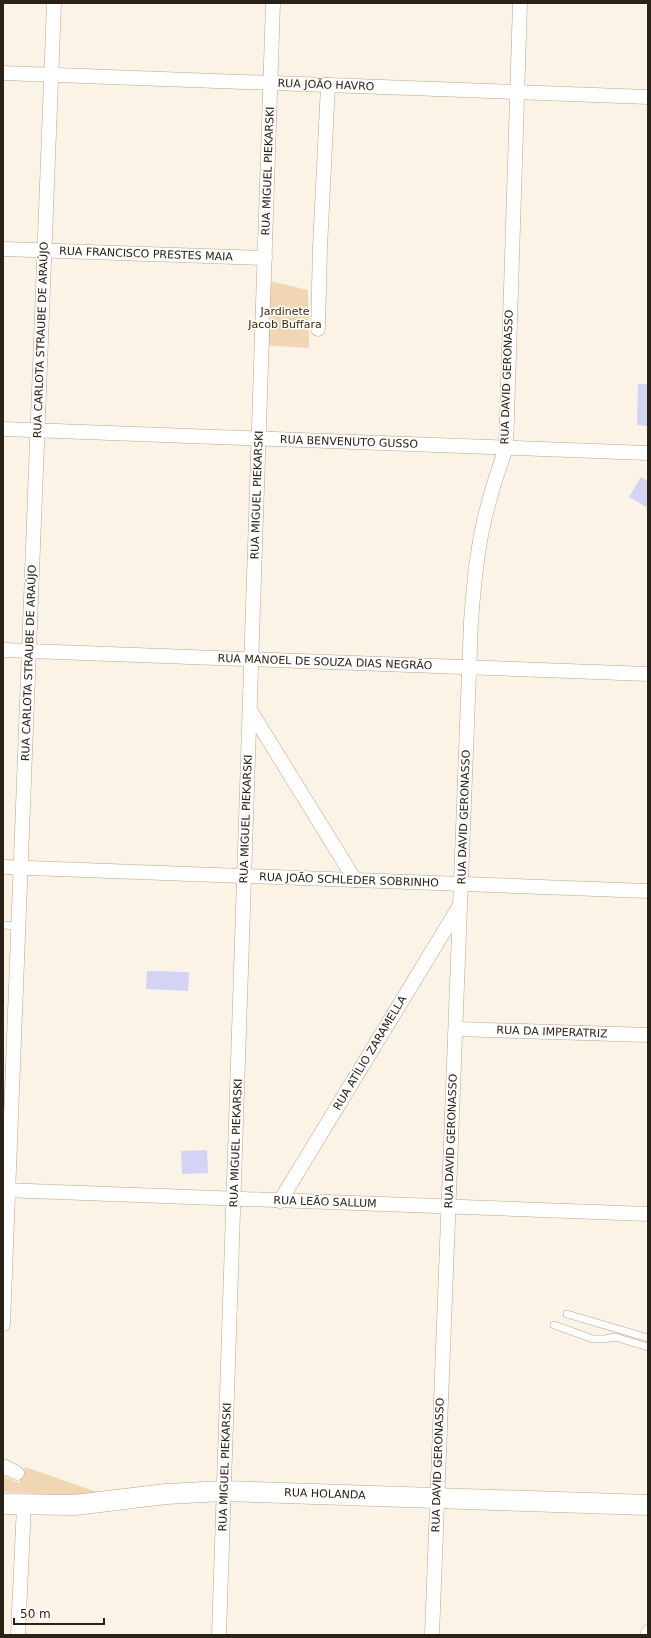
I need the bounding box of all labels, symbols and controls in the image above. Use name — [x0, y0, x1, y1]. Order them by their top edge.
street label: RUA JOÃO HAVRO — [277, 77, 375, 93]
street label: RUA MIGUEL PIEKARSKI — [259, 106, 277, 236]
street label: RUA CARLOTA STRAUBE DE ARAÚJO — [31, 241, 51, 438]
street label: RUA FRANCISCO PRESTES MAIA — [59, 244, 234, 264]
park label: Jardinete Jacob Buffara — [247, 305, 322, 331]
street label: RUA DAVID GERONASSO — [498, 309, 516, 445]
street label: RUA MIGUEL PIEKARSKI — [248, 430, 266, 560]
street label: RUA BENVENUTO GUSSO — [280, 433, 419, 451]
street label: RUA CARLOTA STRAUBE DE ARAÚJO — [19, 564, 39, 761]
street label: RUA MANOEL DE SOUZA DIAS NEGRÃO — [217, 652, 433, 672]
street label: RUA DAVID GERONASSO — [455, 749, 473, 885]
street label: RUA MIGUEL PIEKARSKI — [237, 754, 255, 884]
street label: RUA JOÃO SCHLEDER SOBRINHO — [259, 870, 439, 890]
street label: RUA ATÍLIO ZARAMELLA — [331, 993, 410, 1113]
street label: RUA DA IMPERATRIZ — [496, 1024, 608, 1040]
street label: RUA DAVID GERONASSO — [442, 1073, 460, 1209]
street label: RUA MIGUEL PIEKARSKI — [227, 1078, 245, 1208]
street label: RUA LEÃO SALLUM — [273, 1194, 377, 1210]
street label: RUA DAVID GERONASSO — [429, 1397, 447, 1533]
street label: RUA MIGUEL PIEKARSKI — [216, 1402, 234, 1532]
street label: RUA HOLANDA — [284, 1486, 366, 1502]
scale bar — [14, 1600, 104, 1626]
text: 50 m — [20, 1607, 51, 1621]

